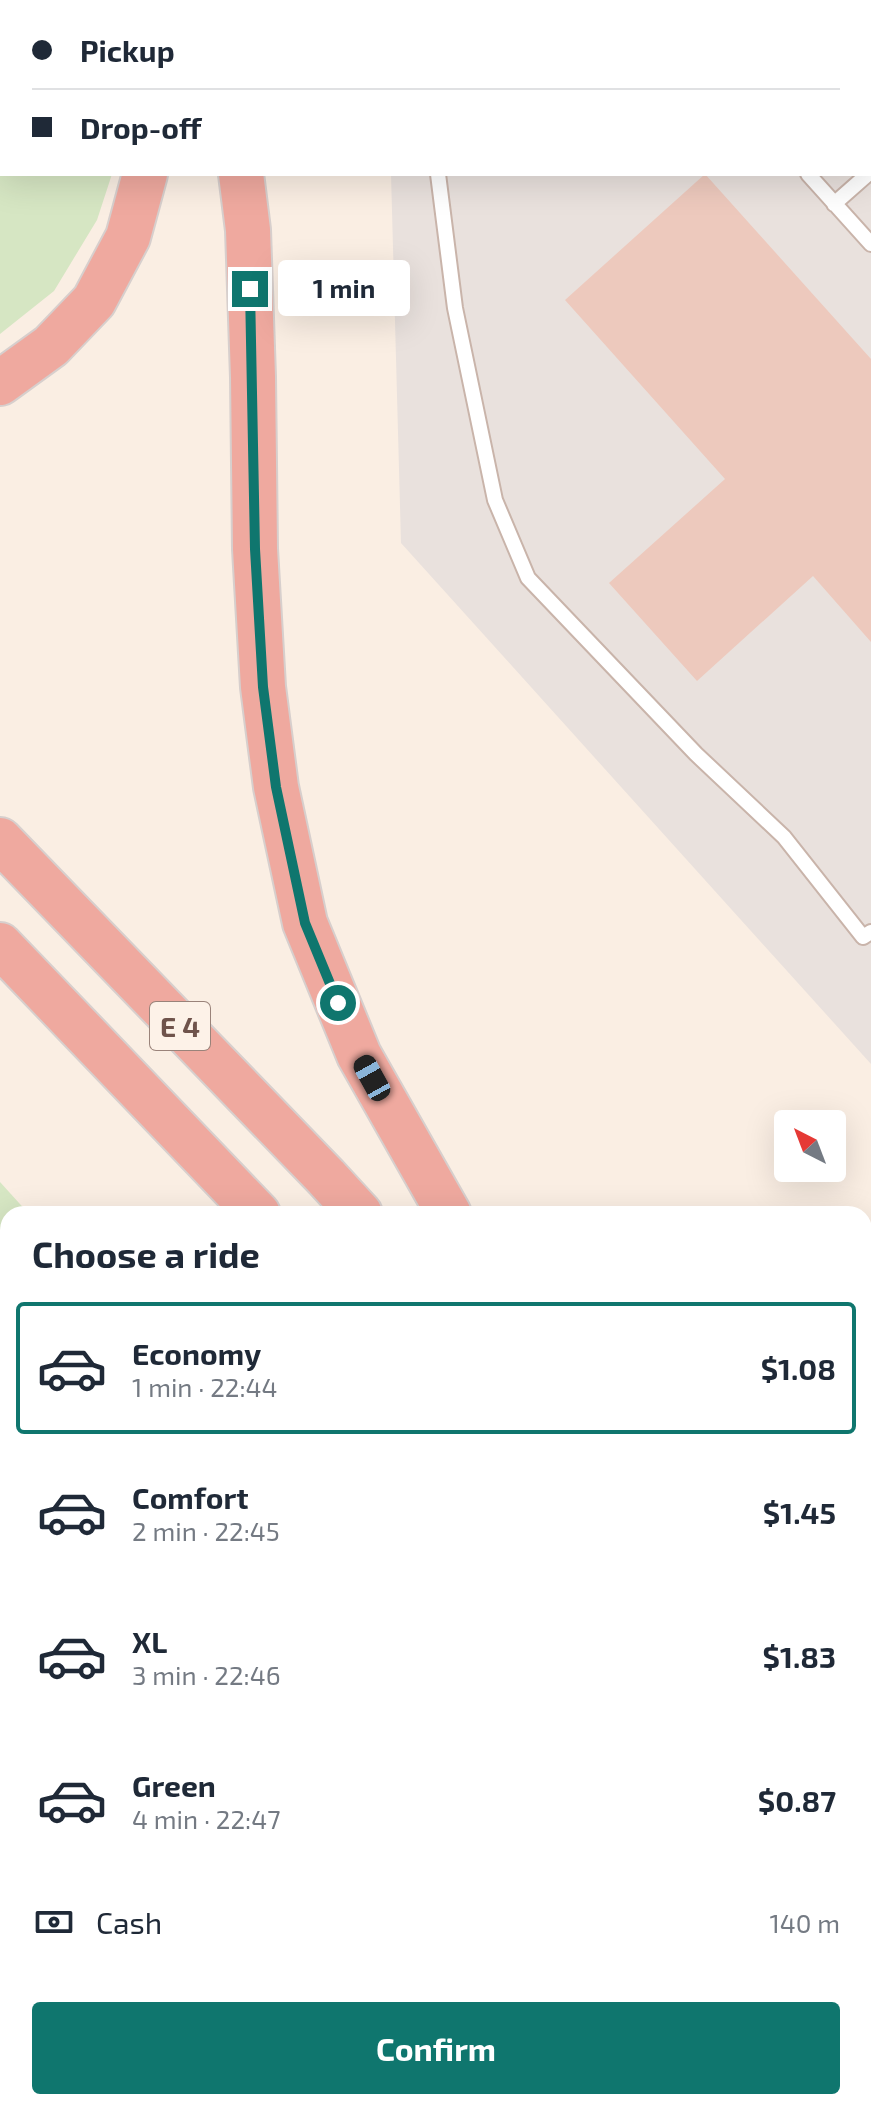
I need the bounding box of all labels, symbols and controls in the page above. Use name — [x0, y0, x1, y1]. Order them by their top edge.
text: Pickup — [80, 32, 175, 68]
text: Drop-off — [80, 109, 202, 145]
callout: 1 min — [278, 261, 410, 317]
route end — [232, 271, 268, 307]
text: 1 min — [313, 272, 375, 303]
route start — [320, 985, 356, 1021]
road number: E 4 — [150, 1002, 210, 1050]
car — [350, 1051, 394, 1105]
north arrow — [774, 1110, 846, 1182]
map controls — [774, 1110, 846, 1182]
text: Choose a ride — [32, 1232, 260, 1275]
icon: car — [36, 1332, 108, 1404]
text: Economy — [132, 1335, 261, 1371]
text: $1.08 — [761, 1350, 836, 1386]
text: 1 min · 22:44 — [132, 1371, 278, 1402]
icon: car — [36, 1476, 108, 1548]
text: Comfort — [132, 1479, 249, 1515]
text: $1.45 — [763, 1494, 836, 1530]
text: 2 min · 22:45 — [132, 1515, 280, 1546]
icon: car — [36, 1620, 108, 1692]
text: XL — [132, 1623, 167, 1659]
text: $1.83 — [763, 1638, 836, 1674]
text: 3 min · 22:46 — [132, 1659, 281, 1690]
icon: car — [36, 1764, 108, 1836]
text: Green — [132, 1767, 216, 1803]
text: $0.87 — [758, 1782, 836, 1818]
text: 4 min · 22:47 — [132, 1803, 281, 1834]
icon: cash — [32, 1900, 76, 1944]
text: Cash — [96, 1904, 162, 1940]
text: 140 m — [769, 1907, 840, 1938]
button: Confirm — [32, 2002, 840, 2094]

